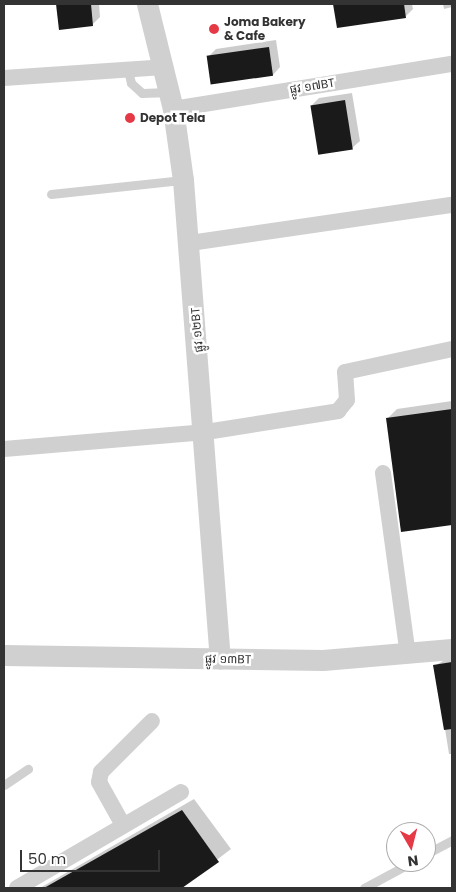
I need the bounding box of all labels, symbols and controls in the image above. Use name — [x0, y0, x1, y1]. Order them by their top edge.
place label: Joma Bakery & Cafe — [224, 15, 306, 43]
marker: Joma Bakery & Cafe — [208, 23, 220, 35]
street label: ផ្លូវ ១៧BT — [288, 75, 336, 97]
place label: Depot Tela — [140, 111, 205, 125]
marker: Depot Tela — [124, 112, 136, 124]
street label: ផ្លូវ ១២BT — [188, 307, 206, 353]
street label: ផ្លូវ ១៣BT — [205, 651, 251, 667]
north arrow — [386, 822, 436, 872]
scale bar — [22, 840, 162, 872]
text: 50 m — [28, 848, 66, 869]
text: N — [406, 850, 420, 871]

